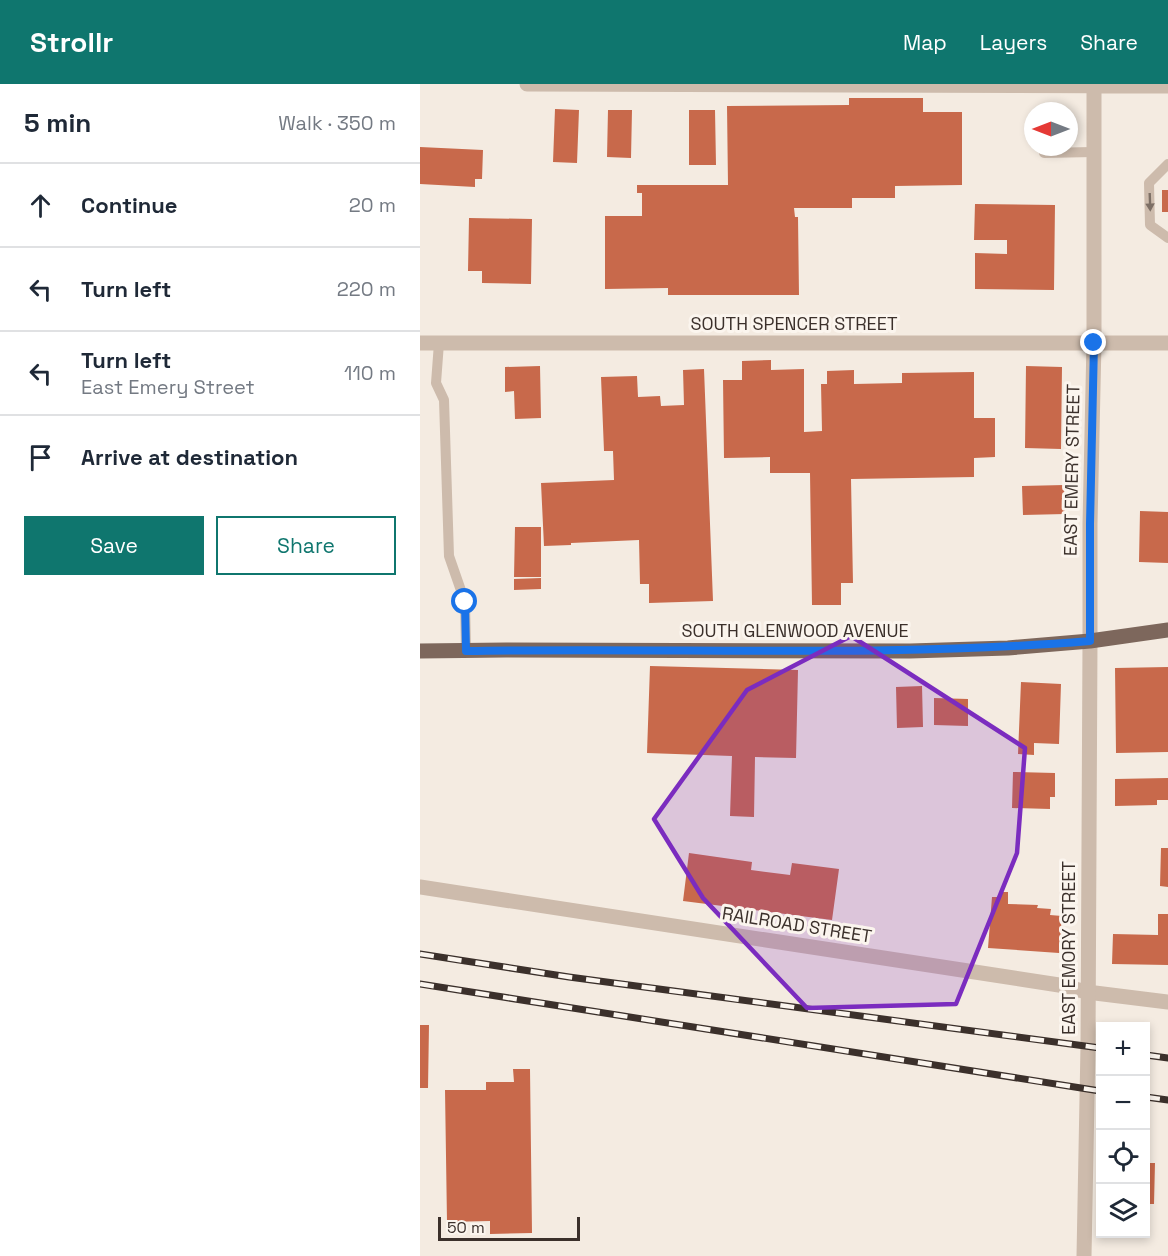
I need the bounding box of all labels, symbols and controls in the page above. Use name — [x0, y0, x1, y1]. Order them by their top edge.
text: Strollr — [30, 24, 113, 60]
text: Map — [903, 29, 947, 56]
text: Layers — [980, 29, 1047, 56]
text: Share — [1080, 29, 1138, 56]
north arrow — [1024, 102, 1078, 156]
text: 5 min — [24, 106, 91, 140]
text: Walk · 350 m — [278, 110, 396, 136]
icon: ahead — [24, 189, 57, 222]
text: Continue — [81, 191, 177, 219]
text: 20 m — [349, 192, 396, 218]
one-way arrow — [1145, 192, 1154, 211]
icon: left — [24, 273, 57, 306]
text: Turn left — [81, 275, 171, 303]
text: 220 m — [337, 276, 396, 302]
street label: SOUTH SPENCER STREET — [691, 312, 898, 335]
route end — [1080, 329, 1106, 355]
text: Turn left — [81, 346, 171, 374]
icon: left — [24, 357, 57, 390]
text: 110 m — [344, 360, 396, 386]
text: East Emery Street — [81, 374, 255, 400]
street label: EAST EMERY STREET — [1058, 383, 1085, 556]
icon: arrive — [24, 441, 57, 474]
text: Arrive at destination — [81, 443, 298, 471]
button: Save — [24, 516, 204, 575]
button: Share — [216, 516, 396, 575]
route start — [451, 588, 477, 614]
street label: SOUTH GLENWOOD AVENUE — [681, 619, 909, 642]
street label: EAST EMORY STREET — [1057, 861, 1080, 1035]
street label: RAILROAD STREET — [721, 901, 874, 948]
map controls — [1096, 1022, 1150, 1238]
button: + — [1096, 1022, 1150, 1076]
button: − — [1096, 1076, 1150, 1130]
button: locate — [1096, 1130, 1150, 1184]
button: layers — [1096, 1184, 1150, 1238]
scale bar — [438, 1214, 580, 1242]
text: 50 m — [447, 1217, 485, 1238]

